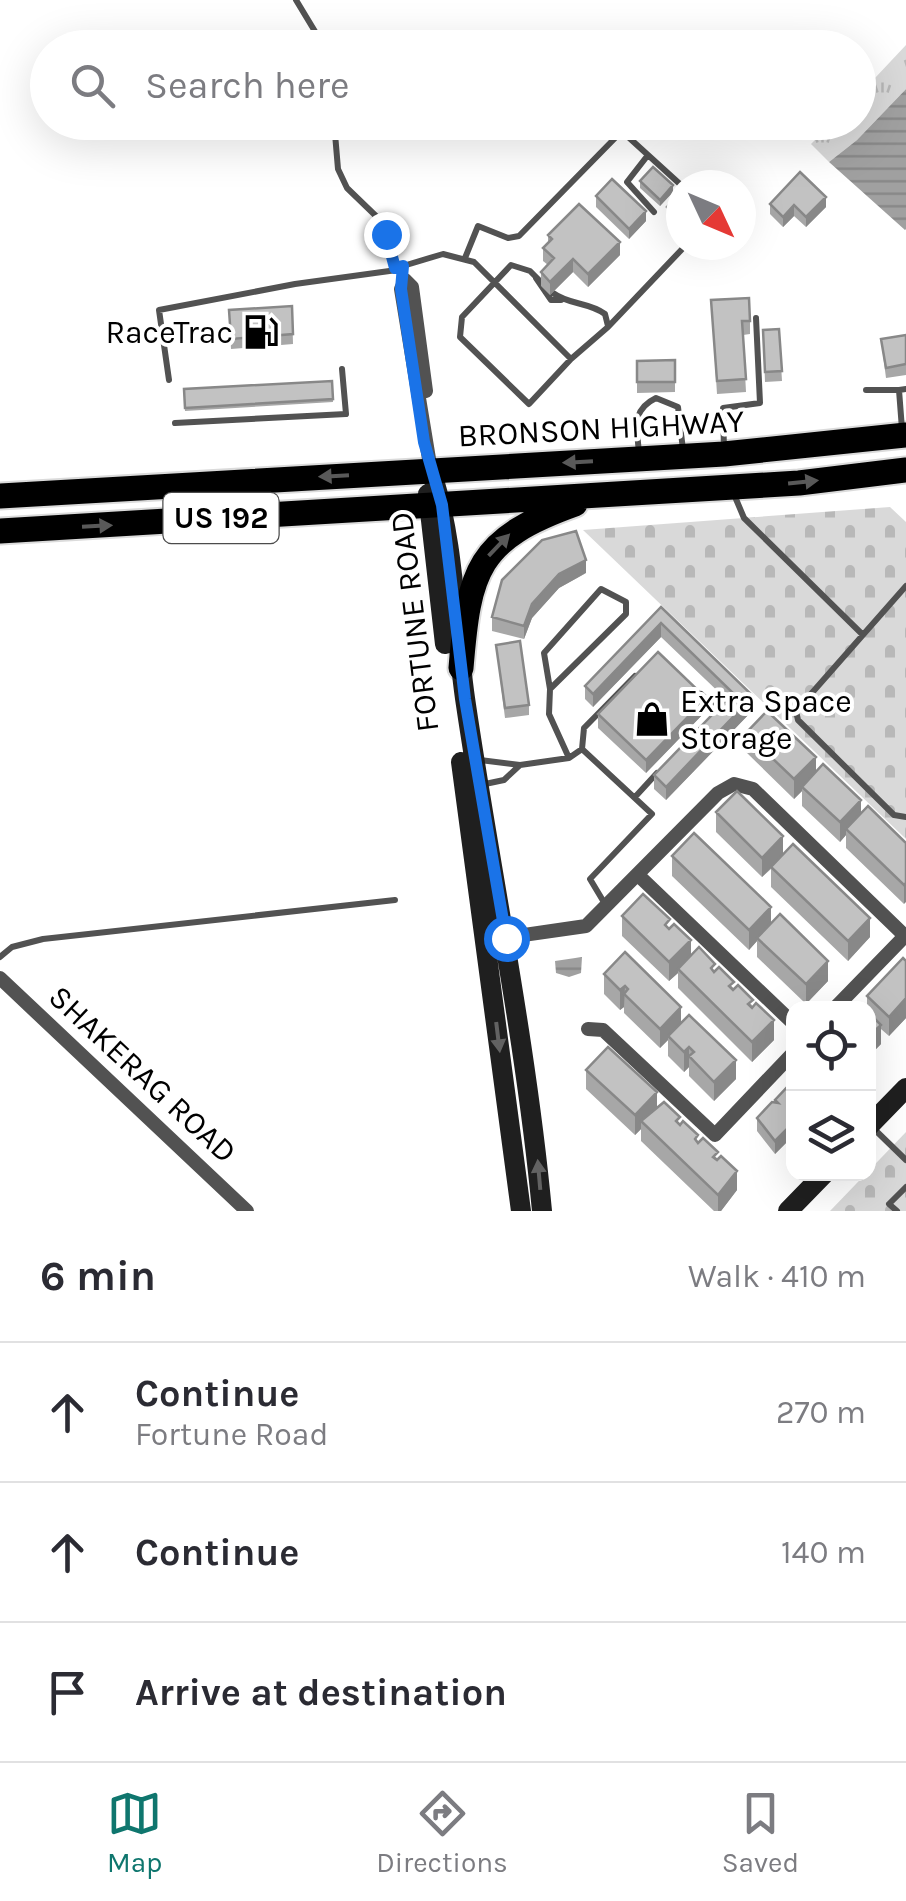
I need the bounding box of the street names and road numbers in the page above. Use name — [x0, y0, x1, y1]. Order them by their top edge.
street label: BRONSON HIGHWAY — [457, 403, 746, 454]
road number: US 192 — [164, 493, 278, 543]
street label: FORTUNE ROAD — [383, 510, 446, 734]
street label: SHAKERAG ROAD — [41, 978, 244, 1171]

